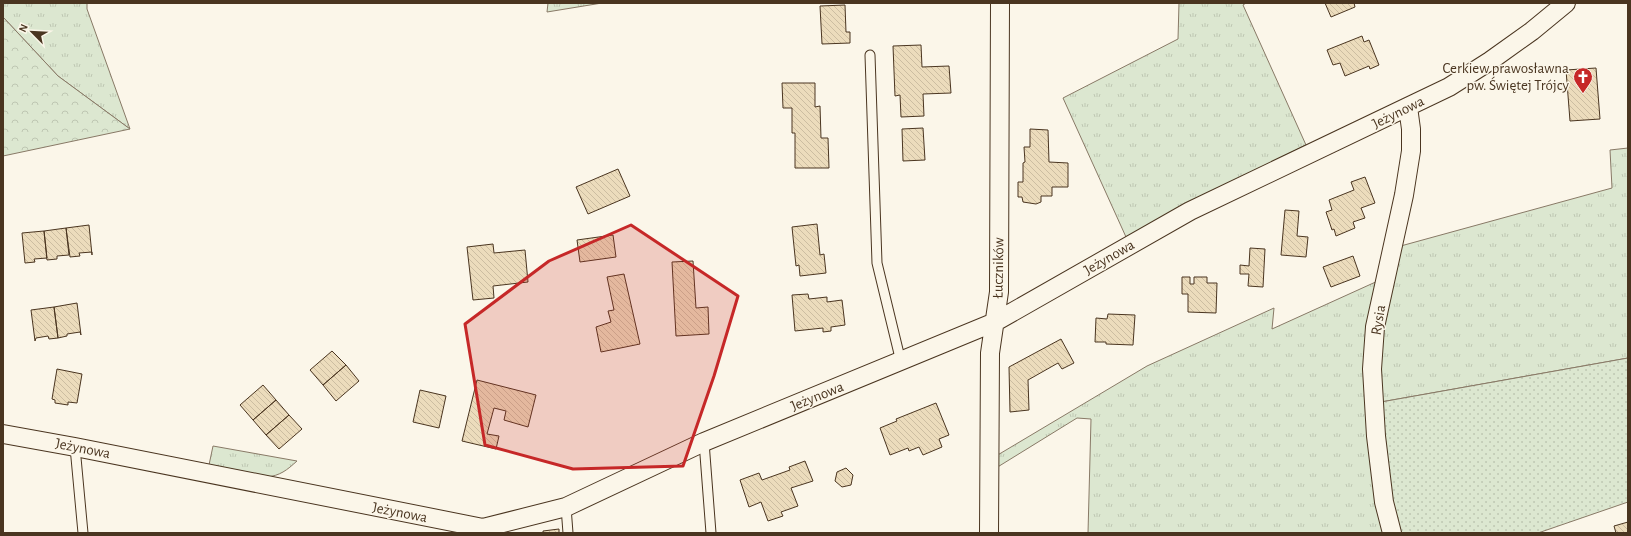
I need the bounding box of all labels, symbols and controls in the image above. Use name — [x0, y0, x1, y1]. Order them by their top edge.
north arrow — [12, 12, 52, 52]
text: N — [17, 22, 30, 34]
place label: Cerkiew prawosławna pw. Świętej Trójcy — [1443, 61, 1570, 93]
church icon: Cerkiew prawosławna pw. Świętej Trójcy — [1572, 66, 1594, 94]
street label: Jeżynowa — [1370, 94, 1427, 131]
street label: Łuczników — [990, 237, 1007, 299]
street label: Jeżynowa — [1081, 237, 1137, 278]
street label: Rysia — [1369, 304, 1388, 336]
street label: Jeżynowa — [789, 379, 846, 414]
street label: Jeżynowa — [54, 436, 112, 461]
street label: Jeżynowa — [371, 500, 429, 525]

